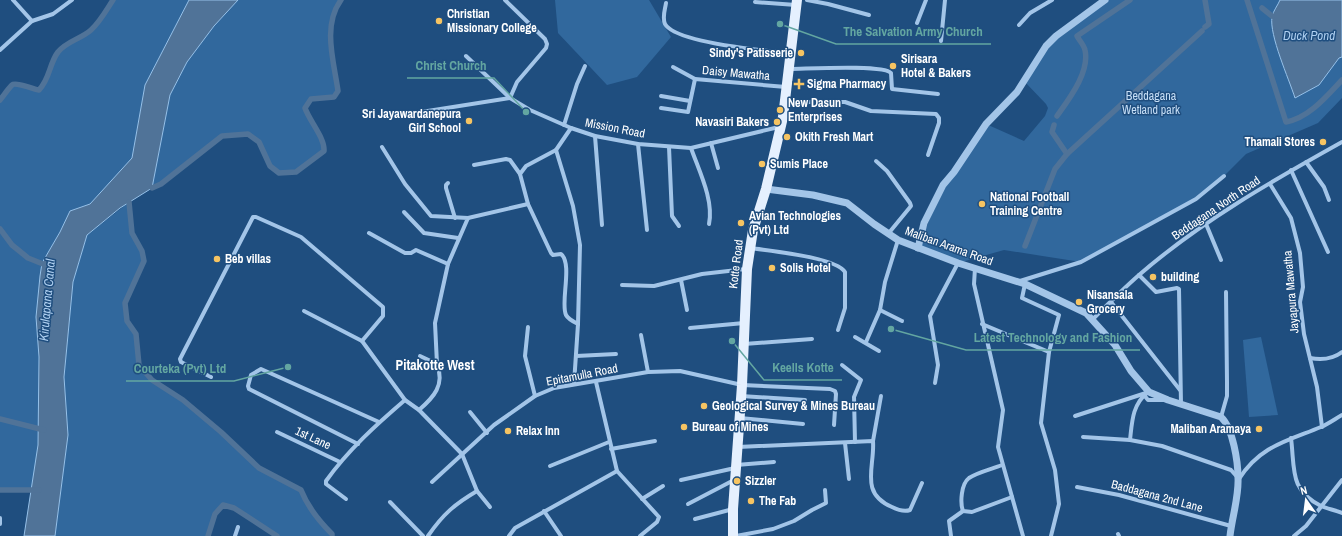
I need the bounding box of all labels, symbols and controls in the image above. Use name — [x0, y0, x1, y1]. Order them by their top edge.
place label: Christian Missionary College — [447, 6, 537, 36]
marker: Christian Missionary College — [434, 16, 444, 26]
callout: The Salvation Army Church — [836, 19, 991, 44]
text: The Salvation Army Church — [843, 23, 983, 40]
water label: Duck Pond — [1283, 27, 1335, 44]
place label: Sindy's Patisserie — [709, 45, 794, 61]
marker: Sindy's Patisserie — [796, 48, 806, 58]
place label: Sirisara Hotel & Bakers — [901, 51, 972, 81]
callout: Christ Church — [407, 53, 494, 78]
text: Christ Church — [415, 57, 487, 74]
marker: Sirisara Hotel & Bakers — [888, 61, 898, 71]
street label: Daisy Mawatha — [702, 62, 771, 84]
place label: Sigma Pharmacy — [807, 76, 887, 92]
marker: Sigma Pharmacy — [794, 79, 804, 89]
park label: Beddagana Wetland park — [1122, 88, 1180, 118]
place label: New Dasun Enterprises — [788, 95, 843, 125]
marker: New Dasun Enterprises — [775, 105, 785, 115]
place label: Sri Jayawardanepura Girl School — [362, 106, 462, 136]
street label: Mission Road — [584, 114, 646, 142]
place label: Navasiri Bakers — [695, 114, 770, 130]
marker: Sri Jayawardanepura Girl School — [464, 116, 474, 126]
marker: Navasiri Bakers — [772, 117, 782, 127]
place label: Okith Fresh Mart — [795, 129, 874, 145]
marker: Okith Fresh Mart — [782, 132, 792, 142]
place label: Thamali Stores — [1244, 134, 1316, 150]
marker: Thamali Stores — [1318, 137, 1328, 147]
place label: Sumis Place — [770, 156, 829, 172]
marker: Sumis Place — [757, 159, 767, 169]
street label: Beddagana North Road — [1169, 172, 1263, 244]
place label: National Football Training Centre — [990, 189, 1070, 219]
marker: National Football Training Centre — [977, 199, 987, 209]
place label: Avian Technologies (Pvt) Ltd — [749, 208, 841, 238]
marker: Avian Technologies (Pvt) Ltd — [736, 218, 746, 228]
street label: Maliban Arama Road — [903, 223, 995, 269]
street label: Kotte Road — [725, 239, 747, 289]
street label: Jayapura Mawatha — [1279, 249, 1303, 334]
place label: Beb villas — [225, 251, 271, 267]
marker: Beb villas — [212, 254, 222, 264]
water label: Kirulapana Canal — [35, 258, 59, 342]
place label: Solis Hotel — [780, 260, 831, 276]
marker: Solis Hotel — [767, 263, 777, 273]
place label: building — [1161, 269, 1199, 285]
marker: building — [1148, 272, 1158, 282]
place label: Nisansala Grocery — [1087, 287, 1133, 317]
marker: Nisansala Grocery — [1074, 297, 1084, 307]
callout: Latest Technology and Fashion — [966, 325, 1140, 350]
text: Latest Technology and Fashion — [974, 329, 1132, 346]
callout: Keells Kotte — [764, 355, 842, 380]
callout: Courteka (Pvt) Ltd — [126, 356, 234, 381]
district label: Pitakotte West — [396, 356, 475, 374]
text: Keells Kotte — [772, 359, 834, 376]
text: Courteka (Pvt) Ltd — [134, 360, 226, 377]
street label: Epitamulla Road — [545, 360, 619, 390]
place label: Geological Survey & Mines Bureau — [712, 398, 875, 414]
marker: Geological Survey & Mines Bureau — [699, 401, 709, 411]
place label: Bureau of Mines — [692, 419, 769, 435]
place label: Maliban Aramaya — [1170, 421, 1252, 437]
marker: Bureau of Mines — [679, 422, 689, 432]
street label: 1st Lane — [293, 423, 333, 453]
place label: Relax Inn — [516, 423, 560, 439]
marker: Maliban Aramaya — [1254, 424, 1264, 434]
marker: Relax Inn — [503, 426, 513, 436]
place label: Sizzler — [745, 473, 776, 489]
marker: Sizzler — [732, 476, 742, 486]
street label: Baddagana 2nd Lane — [1109, 476, 1205, 516]
north arrow — [1286, 480, 1326, 520]
text: N — [1299, 483, 1308, 498]
place label: The Fab — [759, 493, 796, 509]
marker: The Fab — [746, 496, 756, 506]

